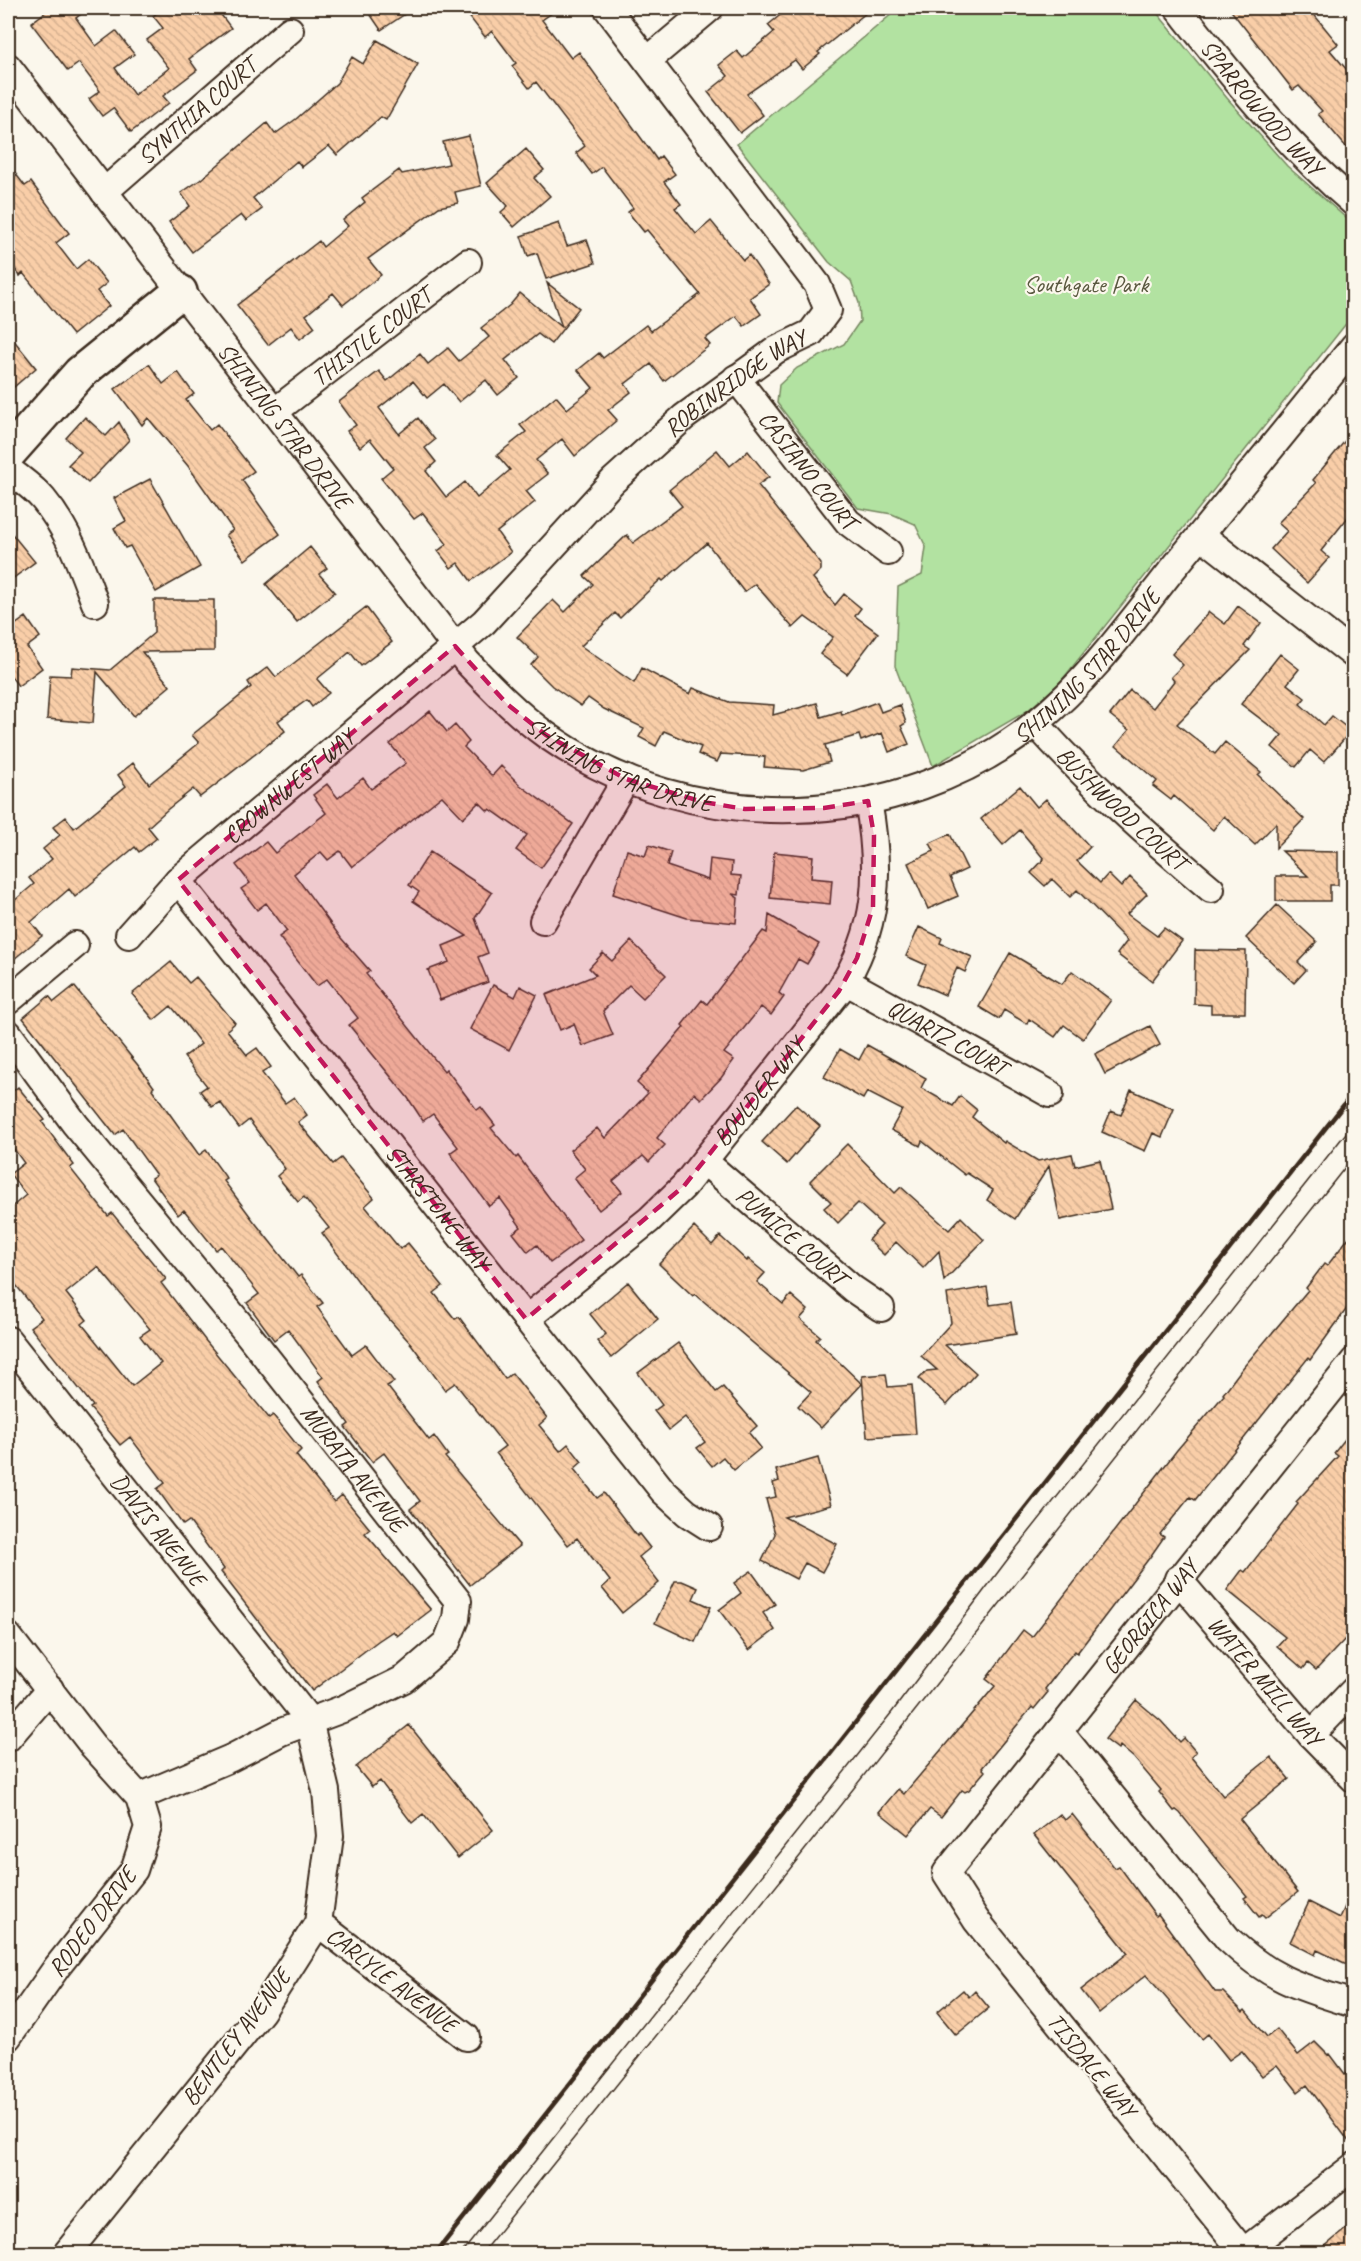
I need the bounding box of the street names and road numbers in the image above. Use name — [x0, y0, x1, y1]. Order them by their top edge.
street label: SPARROWOOD WAY — [1194, 33, 1332, 184]
street label: SYNTHIA COURT — [131, 47, 267, 171]
street label: THISTLE COURT — [305, 277, 442, 393]
street label: ROBINRIDGE WAY — [657, 321, 814, 443]
street label: SHINING STAR DRIVE — [211, 337, 360, 517]
street label: CASIANO COURT — [752, 405, 867, 541]
street label: SHINING STAR DRIVE — [1007, 581, 1168, 750]
street label: SHINING STAR DRIVE — [520, 710, 717, 818]
street label: CROWNWEST WAY — [217, 721, 363, 850]
street label: BUSHWOOD COURT — [1050, 740, 1198, 881]
street label: QUARTZ COURT — [882, 992, 1017, 1085]
street label: BOULDER WAY — [707, 1029, 813, 1152]
street label: STARSTONE WAY — [379, 1139, 499, 1279]
street label: PUMICE COURT — [730, 1180, 858, 1296]
street label: MURATA AVENUE — [294, 1399, 415, 1541]
street label: DAVIS AVENUE — [104, 1467, 214, 1595]
street label: GEORGICA WAY — [1095, 1551, 1207, 1680]
street label: WATER MILL WAY — [1201, 1610, 1331, 1755]
street label: RODEO DRIVE — [41, 1859, 144, 1982]
street label: CARLYLE AVENUE — [320, 1920, 465, 2041]
street label: BENTLEY AVENUE — [175, 1960, 299, 2111]
street label: TISDALE WAY — [1041, 2007, 1145, 2126]

